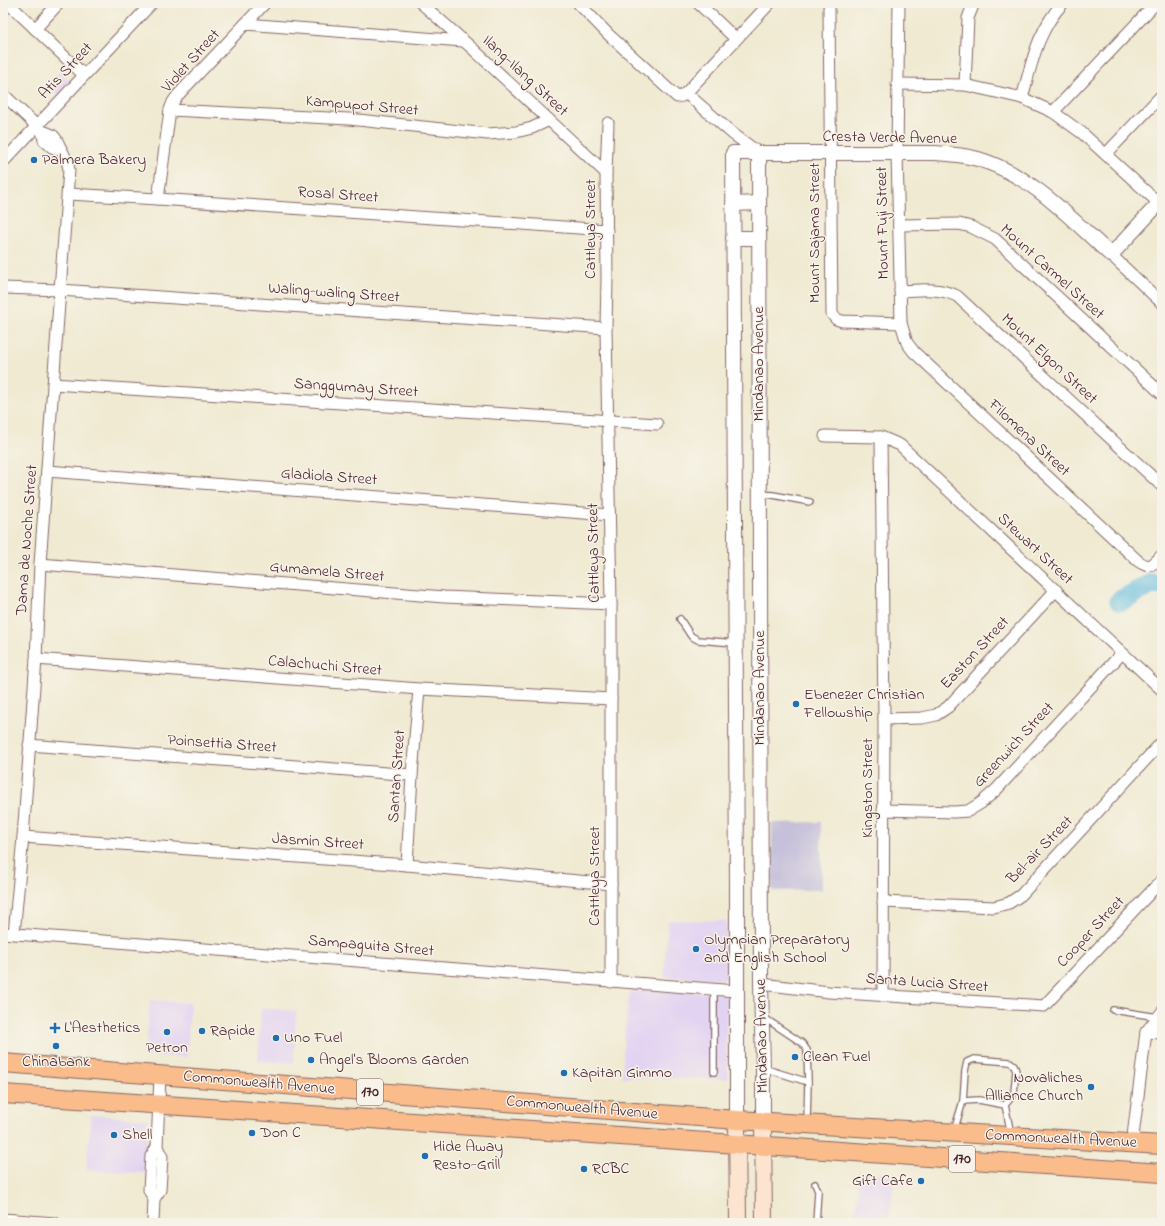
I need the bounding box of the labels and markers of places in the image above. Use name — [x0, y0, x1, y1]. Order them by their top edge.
place label: Palmera Bakery — [42, 148, 146, 172]
marker: Palmera Bakery — [29, 155, 39, 165]
place label: Ebenezer Christian Fellowship — [803, 683, 924, 725]
marker: Ebenezer Christian Fellowship — [791, 699, 801, 709]
place label: Olympian Preparatory and English School — [704, 928, 850, 970]
marker: Olympian Preparatory and English School — [691, 944, 701, 954]
place label: L'Aesthetics — [64, 1016, 140, 1040]
place label: Rapide — [210, 1019, 256, 1043]
marker: L'Aesthetics — [49, 1022, 61, 1034]
marker: Rapide — [197, 1026, 207, 1036]
place label: Uno Fuel — [284, 1026, 343, 1050]
marker: Petron — [162, 1027, 172, 1037]
marker: Uno Fuel — [271, 1033, 281, 1043]
place label: Petron — [146, 1036, 188, 1060]
marker: Chinabank — [51, 1041, 61, 1051]
place label: Clean Fuel — [803, 1045, 871, 1069]
place label: Angel's Blooms Garden — [319, 1048, 469, 1072]
place label: Chinabank — [22, 1050, 91, 1074]
marker: Clean Fuel — [790, 1052, 800, 1062]
marker: Angel's Blooms Garden — [306, 1055, 316, 1065]
place label: Kapitan Gimmo — [572, 1061, 672, 1085]
place label: Novaliches Alliance Church — [985, 1066, 1083, 1108]
marker: Kapitan Gimmo — [559, 1068, 569, 1078]
marker: Novaliches Alliance Church — [1086, 1082, 1096, 1092]
place label: Don C — [259, 1121, 301, 1145]
place label: Shell — [122, 1123, 153, 1147]
marker: Don C — [247, 1128, 257, 1138]
marker: Shell — [109, 1130, 119, 1140]
place label: Hide Away Resto-Grill — [433, 1135, 503, 1177]
marker: Hide Away Resto-Grill — [420, 1151, 430, 1161]
place label: RCBC — [592, 1157, 630, 1181]
marker: RCBC — [579, 1164, 589, 1174]
place label: Gift Cafe — [852, 1169, 914, 1193]
marker: Gift Cafe — [916, 1176, 926, 1186]

